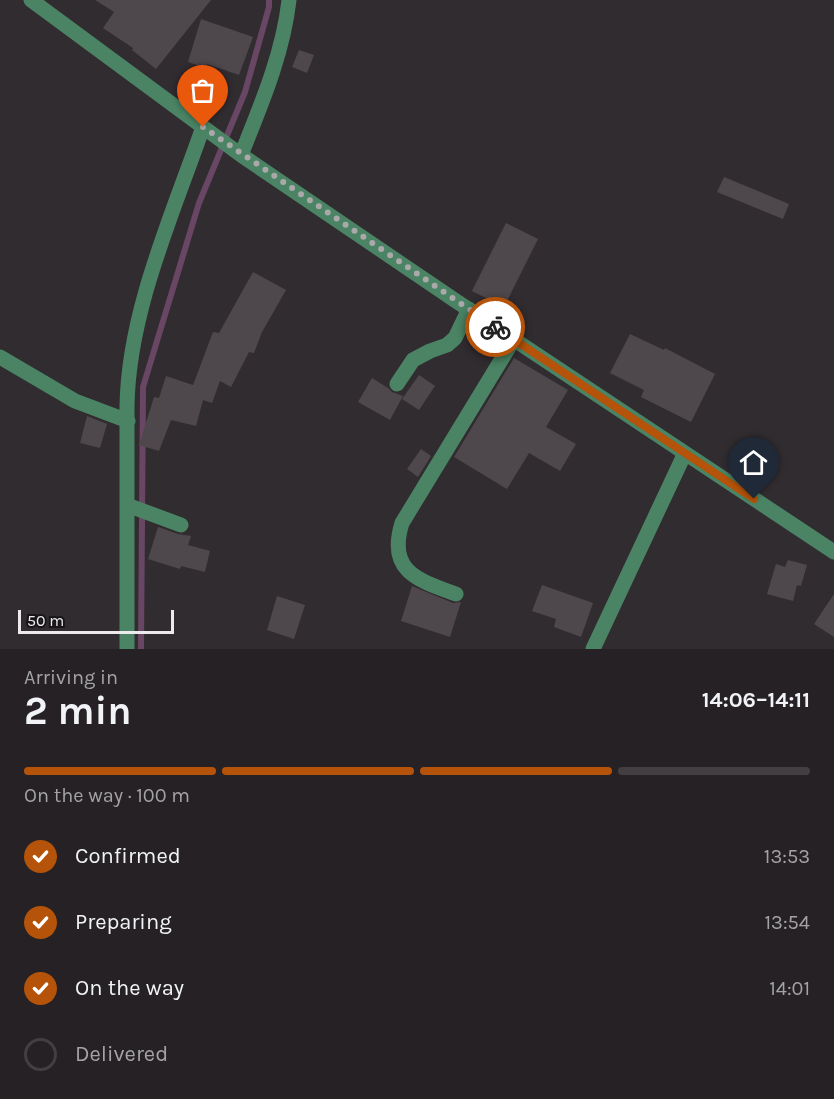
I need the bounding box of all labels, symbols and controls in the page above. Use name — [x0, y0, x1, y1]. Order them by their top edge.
pin — [177, 65, 228, 127]
icon: bag — [186, 74, 219, 107]
courier — [465, 297, 525, 357]
icon: bike — [479, 311, 512, 344]
pin — [728, 437, 779, 499]
icon: home — [737, 446, 770, 479]
scale bar — [18, 607, 174, 634]
text: 50 m — [27, 611, 64, 630]
text: Arriving in — [24, 666, 118, 689]
text: 14:06–14:11 — [702, 687, 810, 713]
text: 2 min — [24, 688, 132, 734]
text: On the way · 100 m — [24, 784, 190, 807]
icon: check — [24, 840, 57, 873]
text: Confirmed — [75, 843, 181, 869]
text: 13:53 — [764, 845, 810, 868]
icon: check — [24, 906, 57, 939]
text: Preparing — [75, 909, 172, 935]
text: 13:54 — [765, 911, 810, 934]
icon: check — [24, 972, 57, 1005]
text: On the way — [75, 975, 184, 1001]
text: 14:01 — [769, 977, 810, 1000]
text: Delivered — [75, 1041, 168, 1067]

